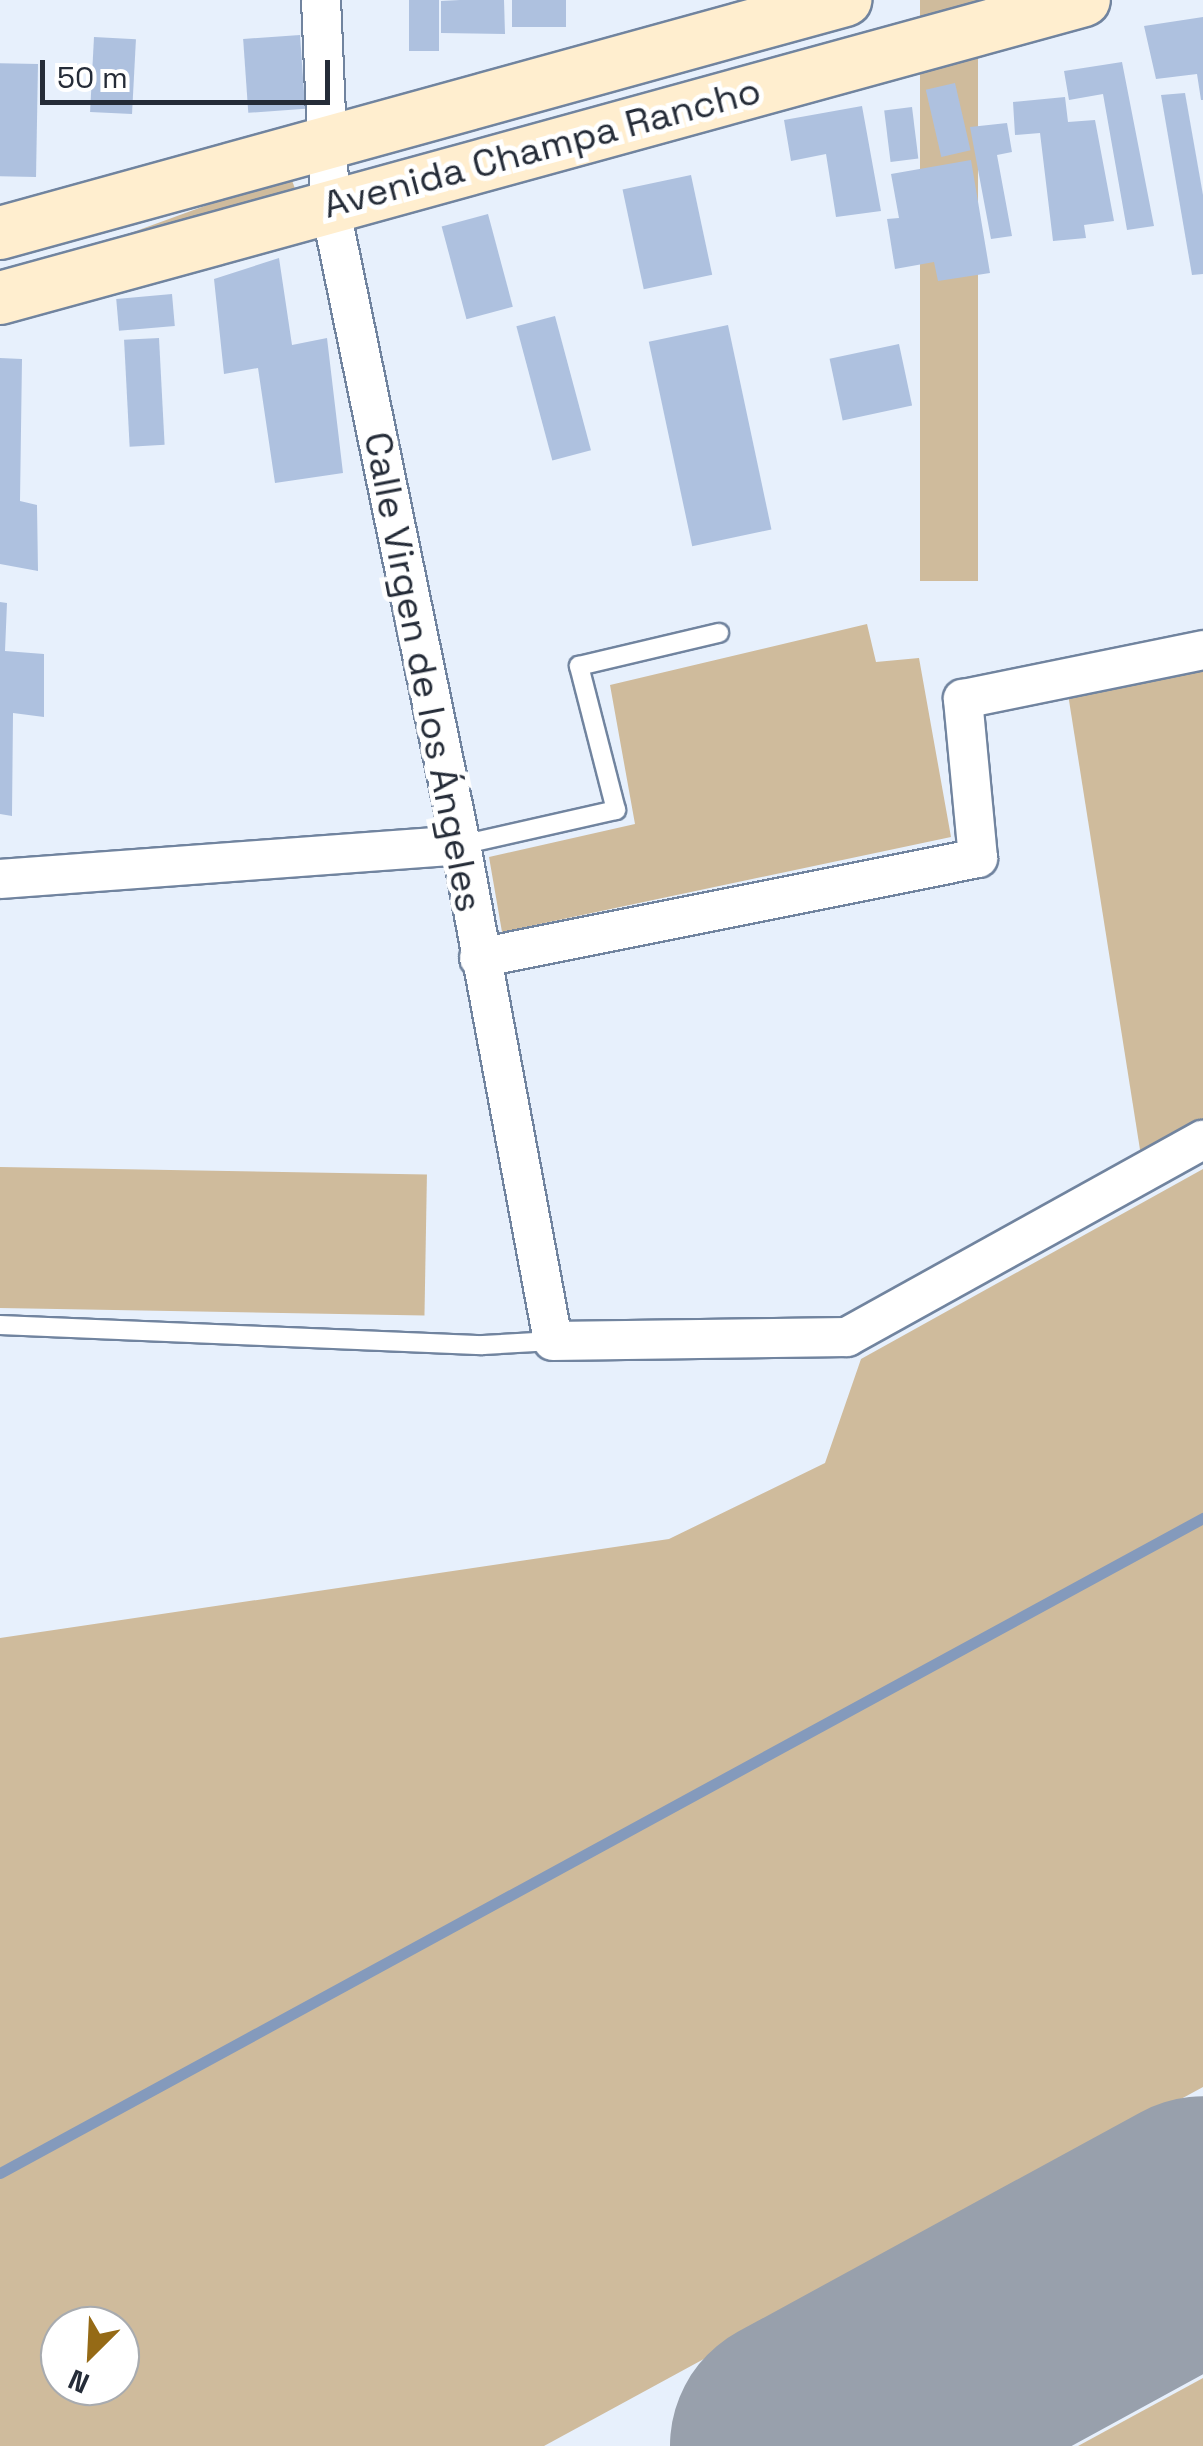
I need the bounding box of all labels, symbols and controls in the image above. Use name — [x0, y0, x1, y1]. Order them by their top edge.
scale bar — [45, 40, 335, 102]
text: 50 m — [57, 58, 128, 97]
street label: Avenida Champa Rancho — [318, 68, 766, 228]
street label: Calle Virgen de los Ángeles — [354, 428, 492, 916]
north arrow — [40, 2306, 140, 2406]
text: N — [63, 2361, 95, 2402]

